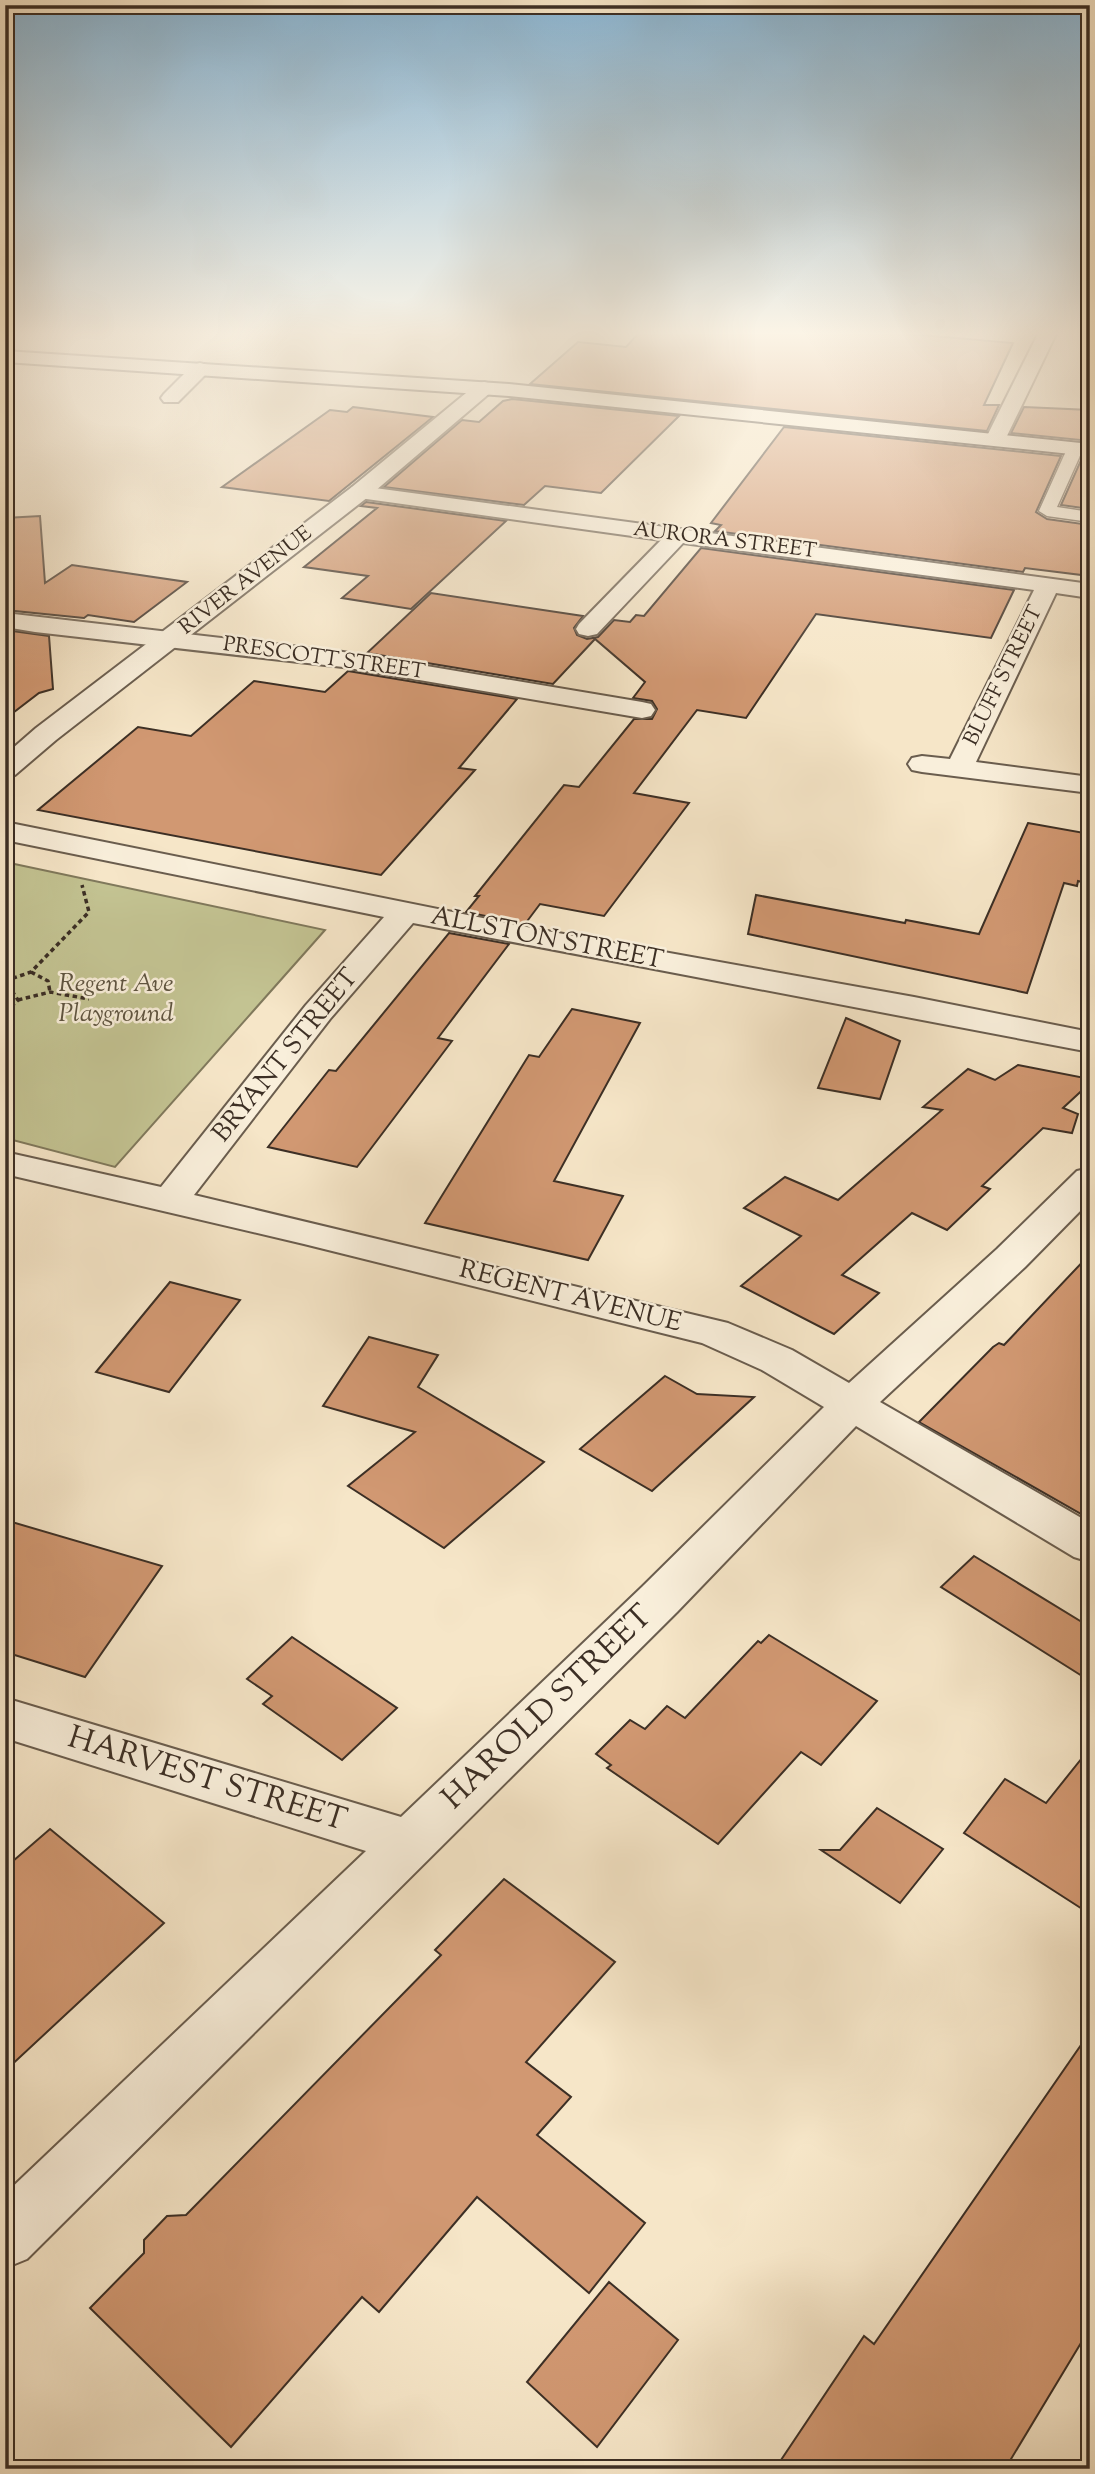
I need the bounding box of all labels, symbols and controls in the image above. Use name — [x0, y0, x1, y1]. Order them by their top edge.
street label: AURORA STREET — [632, 515, 819, 567]
street label: RIVER AVENUE — [173, 519, 319, 643]
street label: BLUFF STREET — [957, 601, 1051, 751]
street label: PRESCOTT STREET — [221, 630, 427, 688]
street label: ALLSTON STREET — [427, 898, 667, 980]
street label: BRYANT STREET — [204, 961, 368, 1151]
park label: Regent Ave Playground — [58, 966, 174, 1033]
street label: REGENT AVENUE — [455, 1252, 685, 1343]
street label: HAROLD STREET — [432, 1595, 664, 1821]
street label: HARVEST STREET — [62, 1716, 352, 1844]

